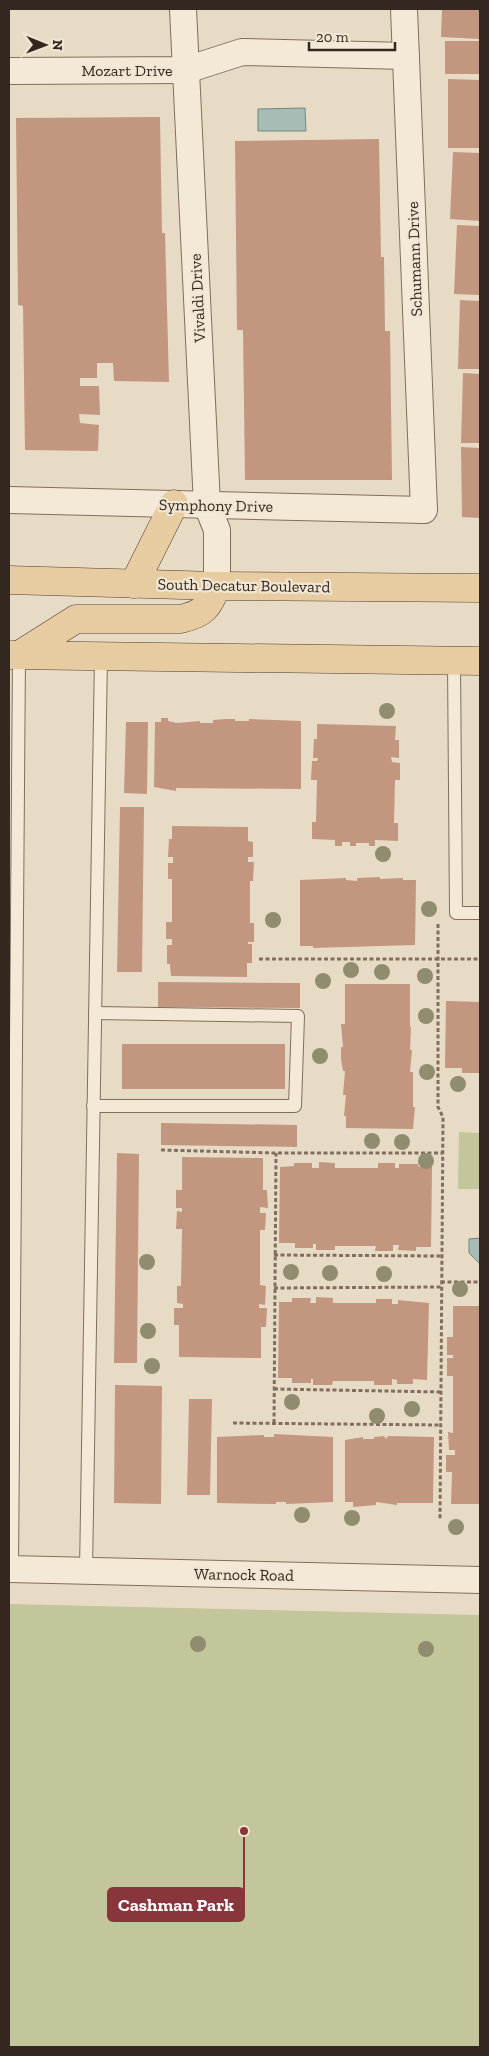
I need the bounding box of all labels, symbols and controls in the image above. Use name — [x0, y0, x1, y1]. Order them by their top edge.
north arrow — [20, 20, 70, 70]
scale bar — [309, 20, 395, 52]
text: 20 m — [316, 28, 349, 46]
text: N — [49, 40, 66, 51]
street label: Mozart Drive — [81, 61, 173, 80]
street label: Schumann Drive — [403, 201, 426, 317]
street label: Vivaldi Drive — [186, 253, 209, 344]
street label: Symphony Drive — [159, 495, 273, 516]
street label: South Decatur Boulevard — [157, 574, 331, 597]
street label: Warnock Road — [194, 1564, 294, 1585]
callout: Cashman Park — [108, 1888, 244, 1921]
text: Cashman Park — [118, 1894, 234, 1916]

